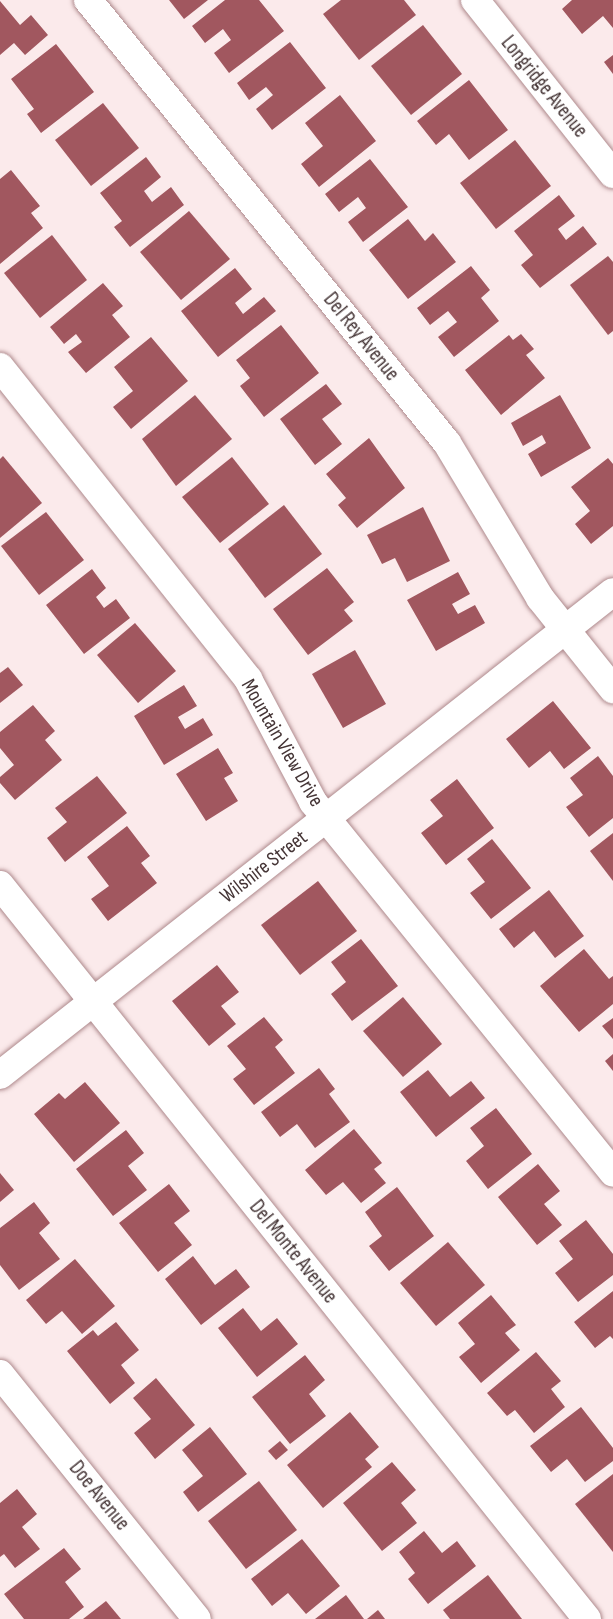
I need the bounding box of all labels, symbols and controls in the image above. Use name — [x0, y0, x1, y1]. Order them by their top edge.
street label: Longridge Avenue — [495, 31, 593, 143]
street label: Del Rey Avenue — [318, 288, 404, 386]
street label: Mountain View Drive — [235, 675, 329, 811]
street label: Wilshire Street — [215, 825, 313, 909]
street label: Del Monte Avenue — [244, 1195, 342, 1309]
street label: Doe Avenue — [63, 1456, 135, 1536]

